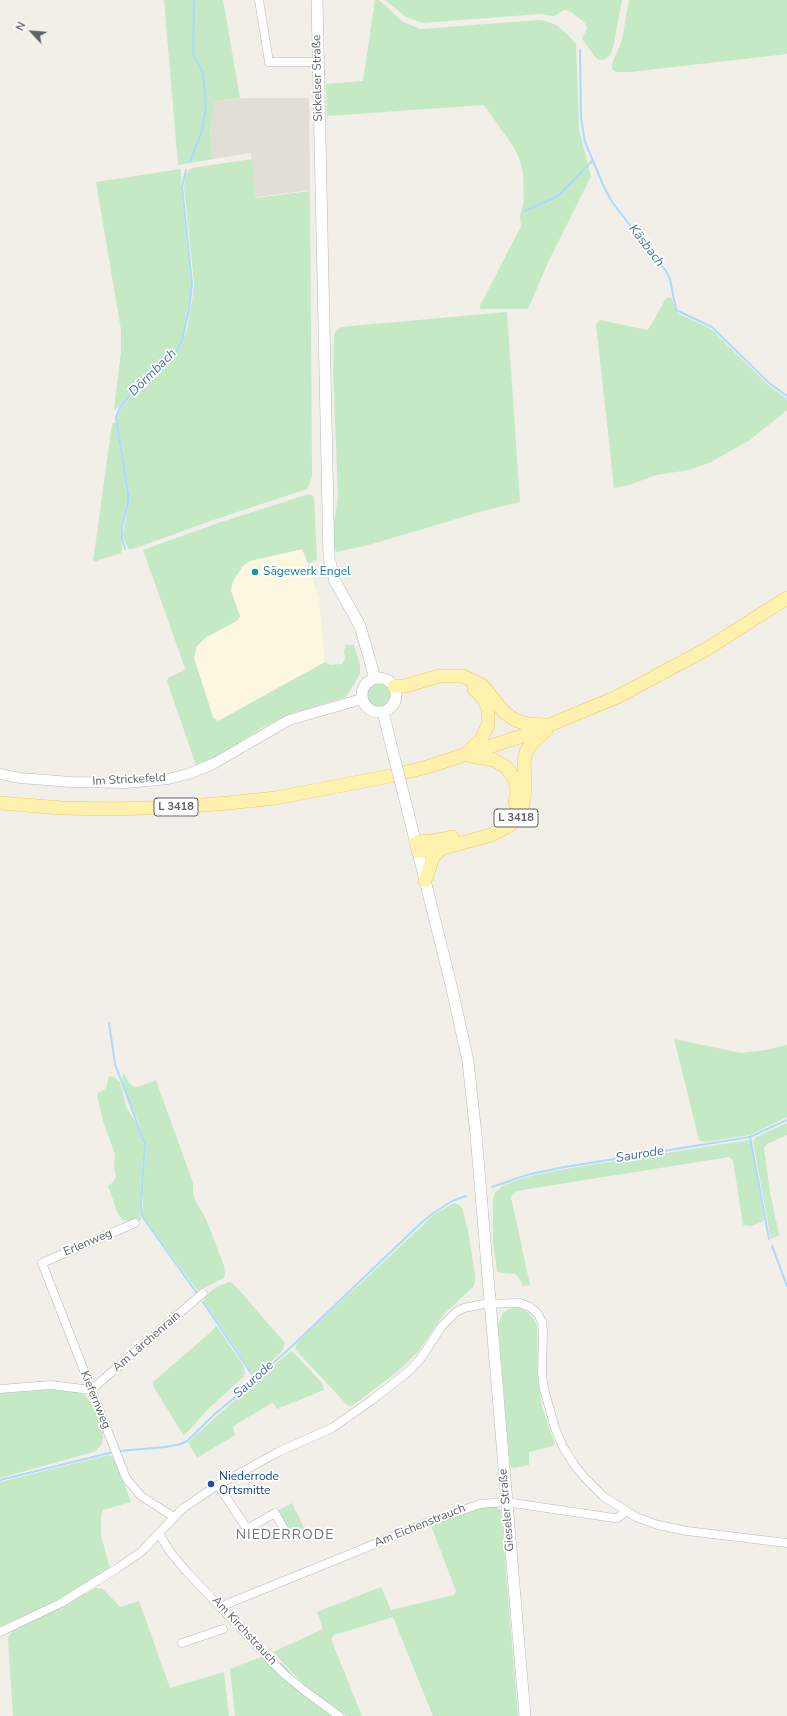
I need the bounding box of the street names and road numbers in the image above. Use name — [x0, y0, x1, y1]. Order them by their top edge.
street label: Sickelser Straße — [310, 34, 326, 122]
street label: Im Strickefeld — [92, 771, 166, 789]
road number: L 3418 — [154, 798, 198, 816]
road number: L 3418 — [494, 809, 538, 827]
street label: Erlenweg — [62, 1226, 114, 1260]
street label: Am Lärchenrain — [110, 1309, 184, 1375]
street label: Kiefernweg — [77, 1369, 113, 1431]
street label: Gieseler Straße — [496, 1468, 518, 1552]
street label: Am Eichenstrauch — [372, 1501, 468, 1551]
street label: Am Kirchstrauch — [209, 1594, 279, 1668]

